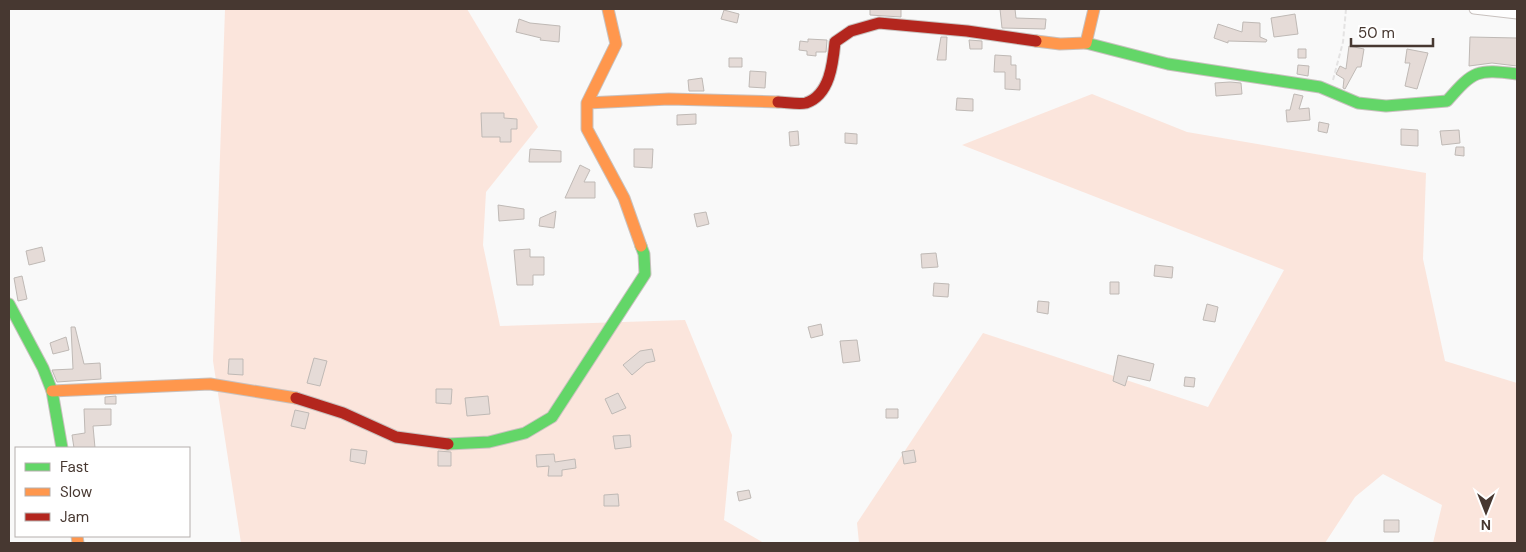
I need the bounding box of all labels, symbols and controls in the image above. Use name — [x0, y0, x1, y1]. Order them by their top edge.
scale bar — [1351, 15, 1434, 47]
text: 50 m — [1358, 23, 1395, 43]
legend — [15, 447, 190, 537]
text: Fast — [60, 457, 89, 477]
text: Slow — [60, 482, 93, 502]
north arrow — [1461, 487, 1511, 537]
text: Jam — [60, 507, 89, 527]
text: N — [1481, 516, 1491, 534]

